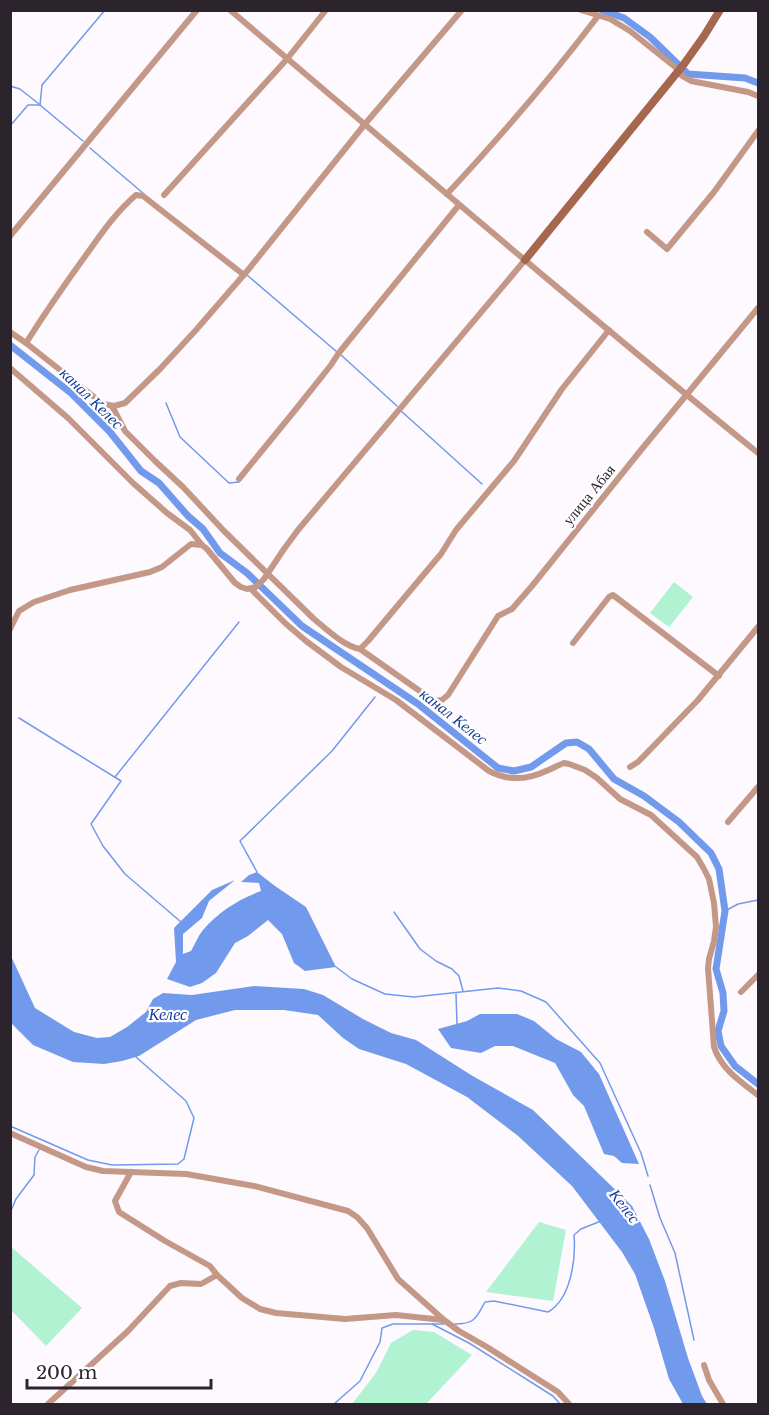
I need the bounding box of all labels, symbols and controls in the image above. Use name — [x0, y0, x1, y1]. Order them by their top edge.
water label: канал Келес — [56, 363, 128, 433]
street label: улица Абая — [558, 460, 619, 529]
water label: канал Келес — [416, 683, 492, 749]
water label: Келес — [148, 1004, 187, 1024]
water label: Келес — [605, 1184, 645, 1227]
scale bar — [27, 1352, 212, 1390]
text: 200 m — [36, 1362, 97, 1384]

